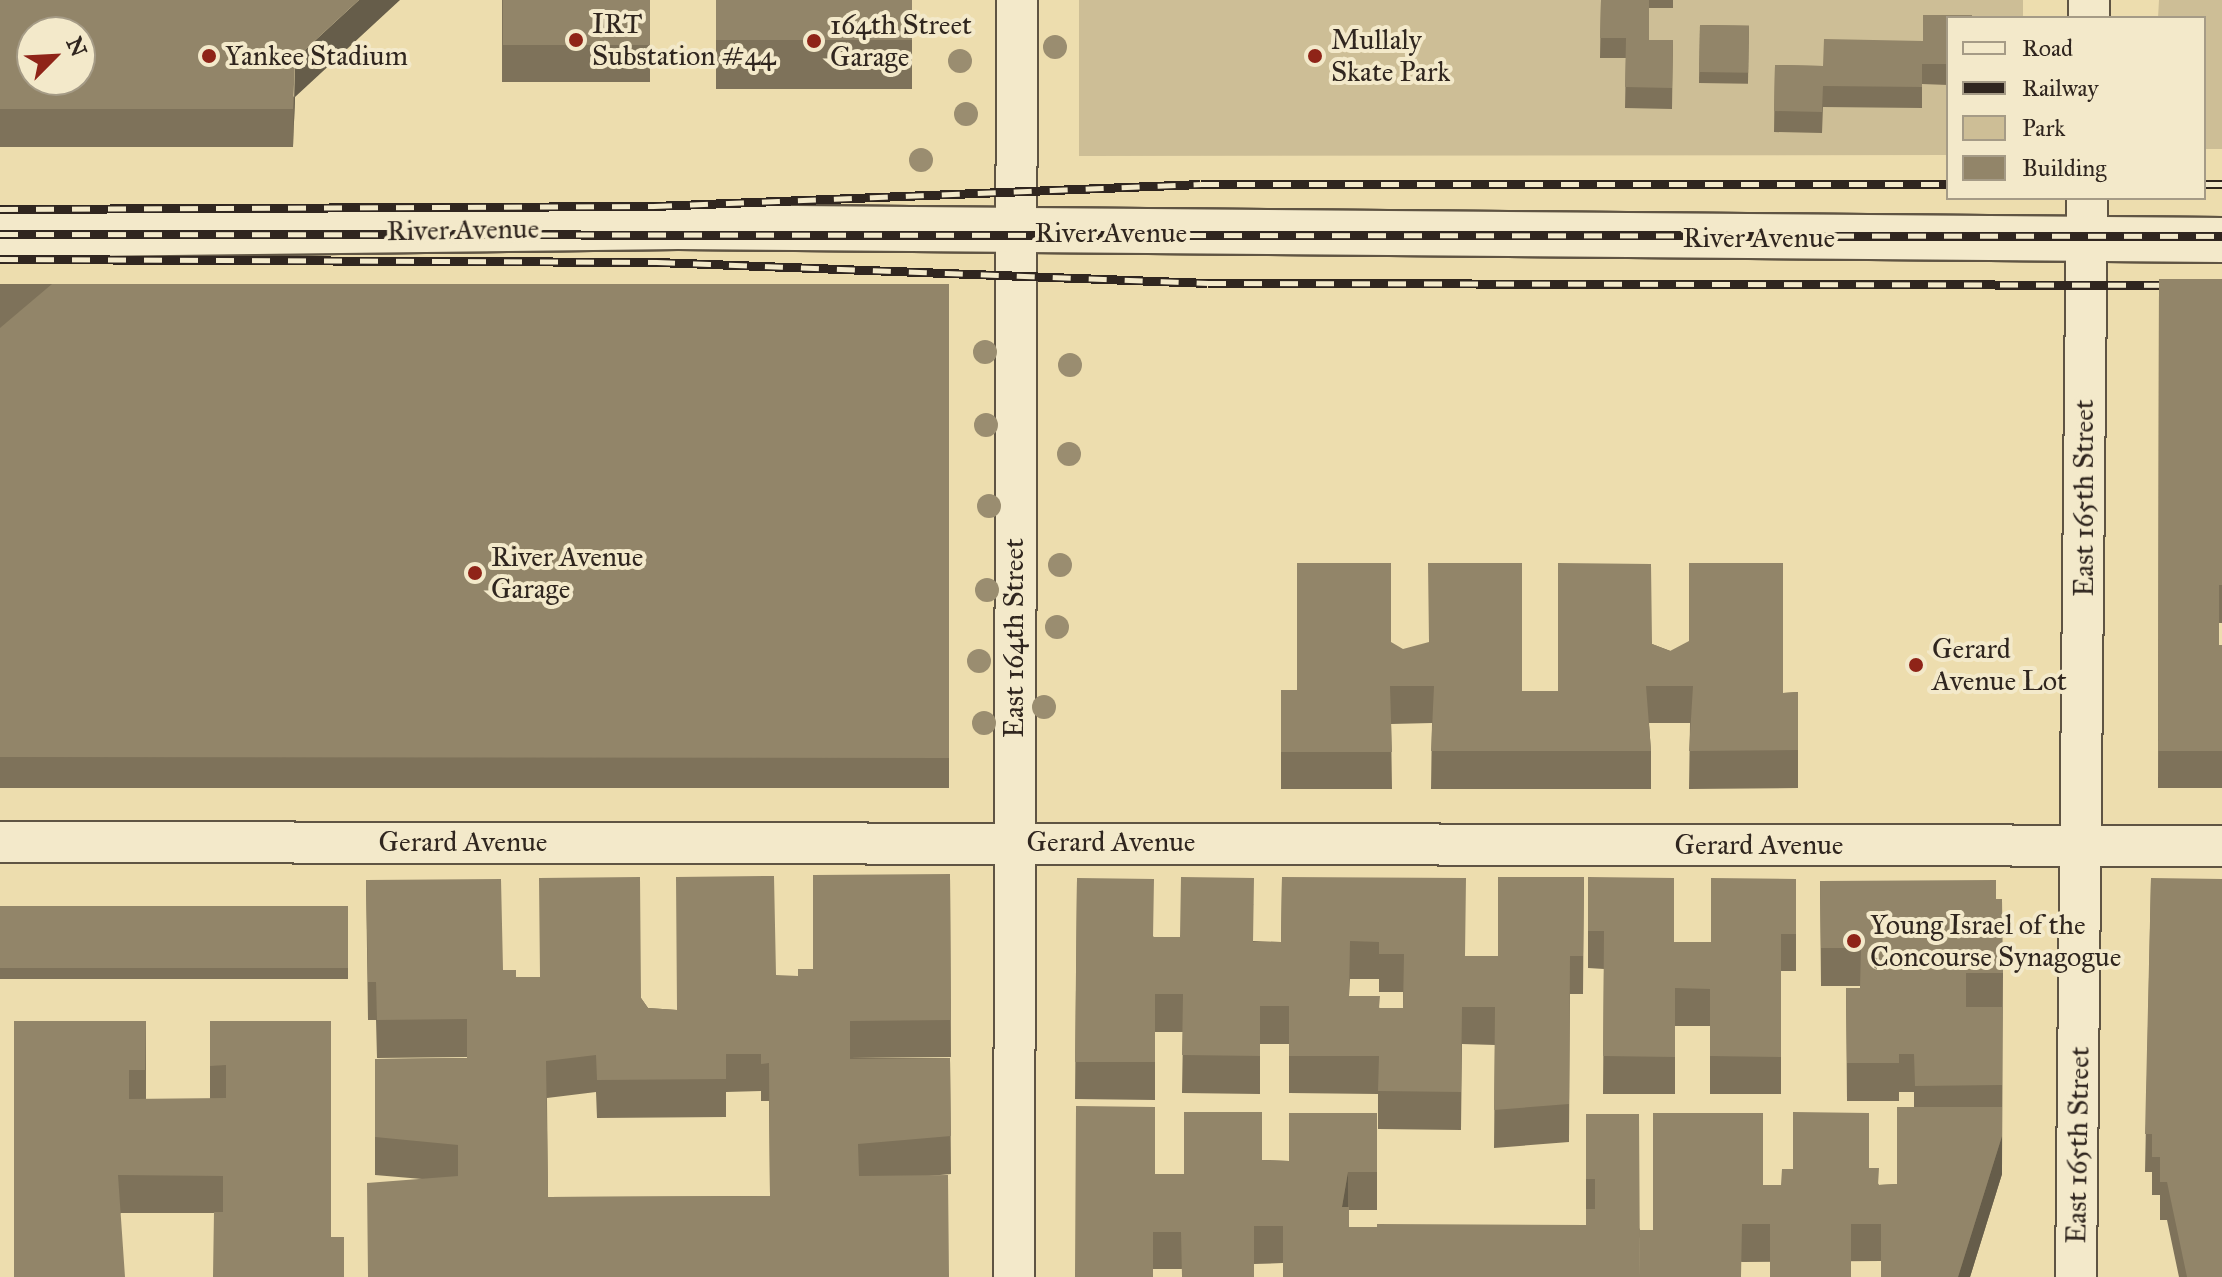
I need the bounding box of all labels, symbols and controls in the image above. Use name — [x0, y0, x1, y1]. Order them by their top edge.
place label: IRT Substation #44 — [592, 7, 776, 73]
place label: 164th Street Garage — [830, 8, 972, 74]
north arrow — [16, 16, 96, 96]
legend — [1946, 16, 2206, 200]
place label: Mullaly Skate Park — [1331, 23, 1450, 89]
marker: IRT Substation #44 — [567, 31, 585, 49]
marker: 164th Street Garage — [805, 32, 823, 50]
text: N — [60, 33, 93, 61]
text: Road — [2022, 33, 2073, 63]
place label: Yankee Stadium — [225, 39, 408, 73]
marker: Yankee Stadium — [200, 47, 218, 65]
marker: Mullaly Skate Park — [1306, 47, 1324, 65]
text: Railway — [2022, 73, 2099, 103]
text: Park — [2022, 113, 2065, 143]
text: Building — [2022, 153, 2107, 183]
street label: River Avenue — [386, 212, 540, 248]
street label: River Avenue — [1035, 216, 1187, 250]
street label: River Avenue — [1683, 221, 1835, 255]
street label: East 165th Street — [2067, 399, 2101, 597]
street label: East 164th Street — [997, 538, 1031, 738]
place label: River Avenue Garage — [491, 540, 643, 606]
marker: River Avenue Garage — [466, 564, 484, 582]
place label: Gerard Avenue Lot — [1932, 632, 2067, 698]
marker: Gerard Avenue Lot — [1907, 656, 1925, 674]
street label: Gerard Avenue — [379, 825, 547, 859]
street label: Gerard Avenue — [1027, 825, 1195, 859]
street label: Gerard Avenue — [1675, 828, 1843, 862]
place label: Young Israel of the Concourse Synagogue — [1870, 908, 2121, 974]
marker: Young Israel of the Concourse Synagogue — [1845, 932, 1863, 950]
street label: East 165th Street — [2059, 1046, 2097, 1244]

